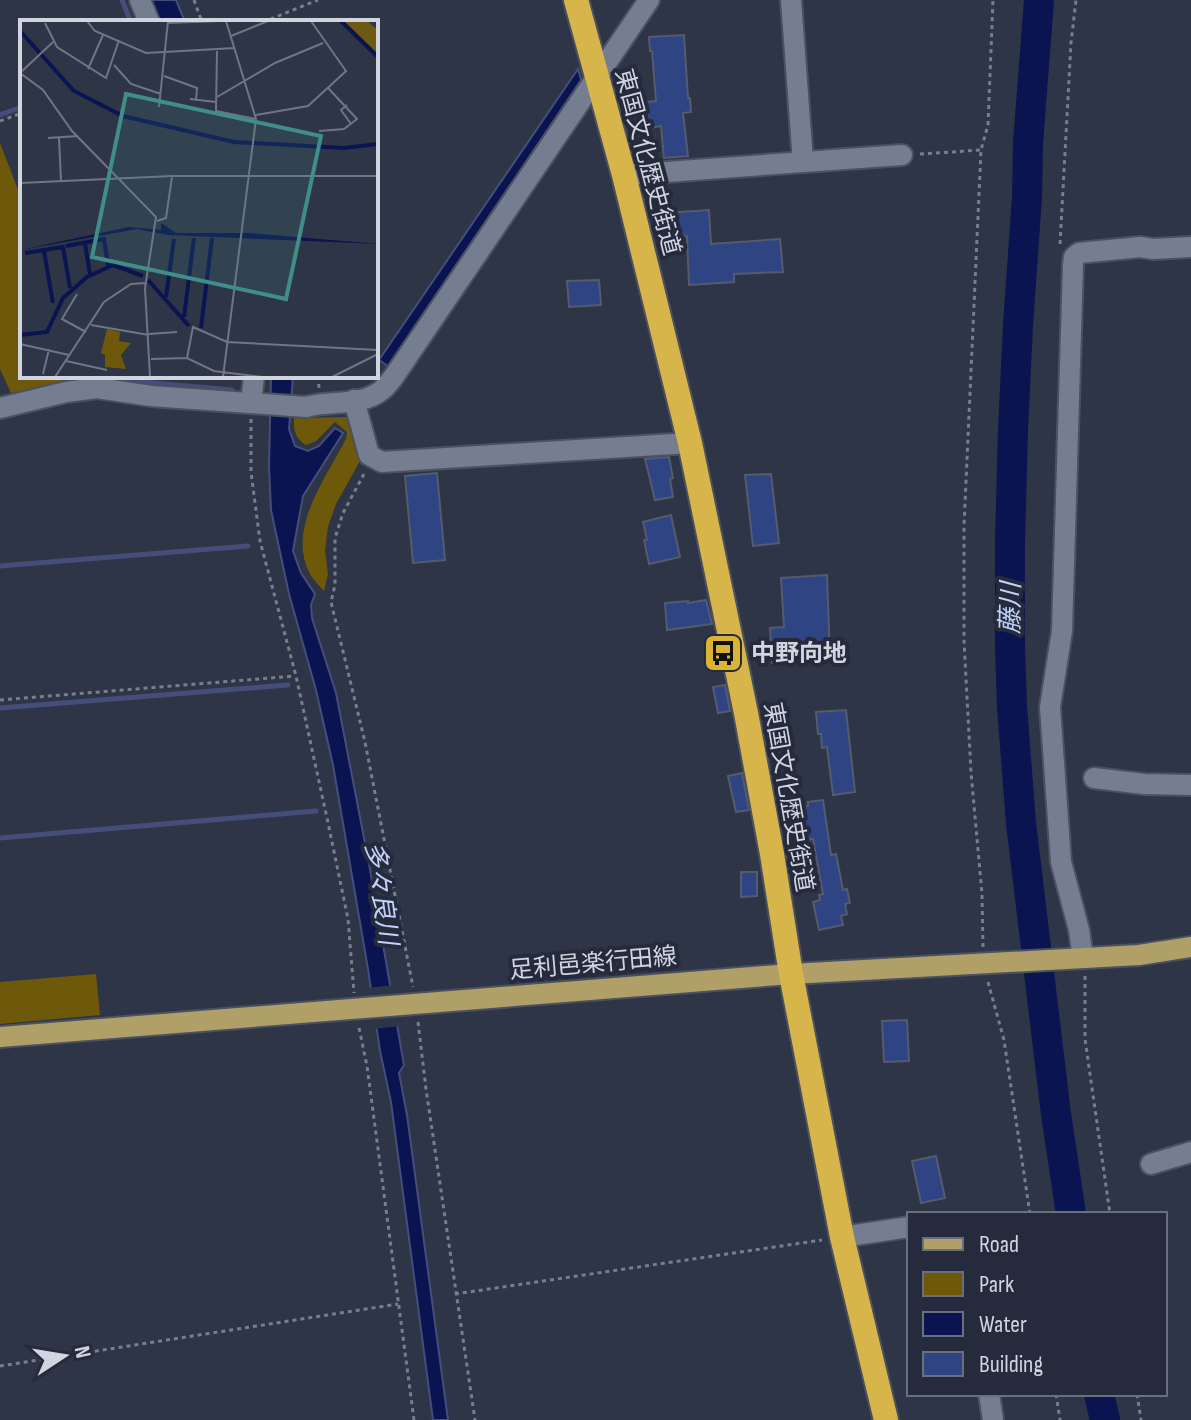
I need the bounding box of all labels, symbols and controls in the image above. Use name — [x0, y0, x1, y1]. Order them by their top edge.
inset map — [20, 20, 378, 378]
street label: 東国文化歴史街道 — [609, 66, 686, 259]
water label: 藤川 — [996, 579, 1028, 634]
bus stop icon: 中野向地 — [702, 632, 744, 674]
place label: 中野向地 — [751, 639, 847, 668]
street label: 東国文化歴史街道 — [758, 700, 819, 894]
water label: 多々良川 — [358, 840, 404, 950]
street label: 足利邑楽行田線 — [508, 942, 678, 985]
legend — [907, 1212, 1167, 1396]
text: Road — [979, 1230, 1019, 1259]
text: Park — [979, 1270, 1014, 1299]
text: Water — [979, 1310, 1027, 1339]
north arrow — [24, 1316, 104, 1396]
text: N — [68, 1344, 97, 1361]
text: Building — [979, 1350, 1043, 1379]

